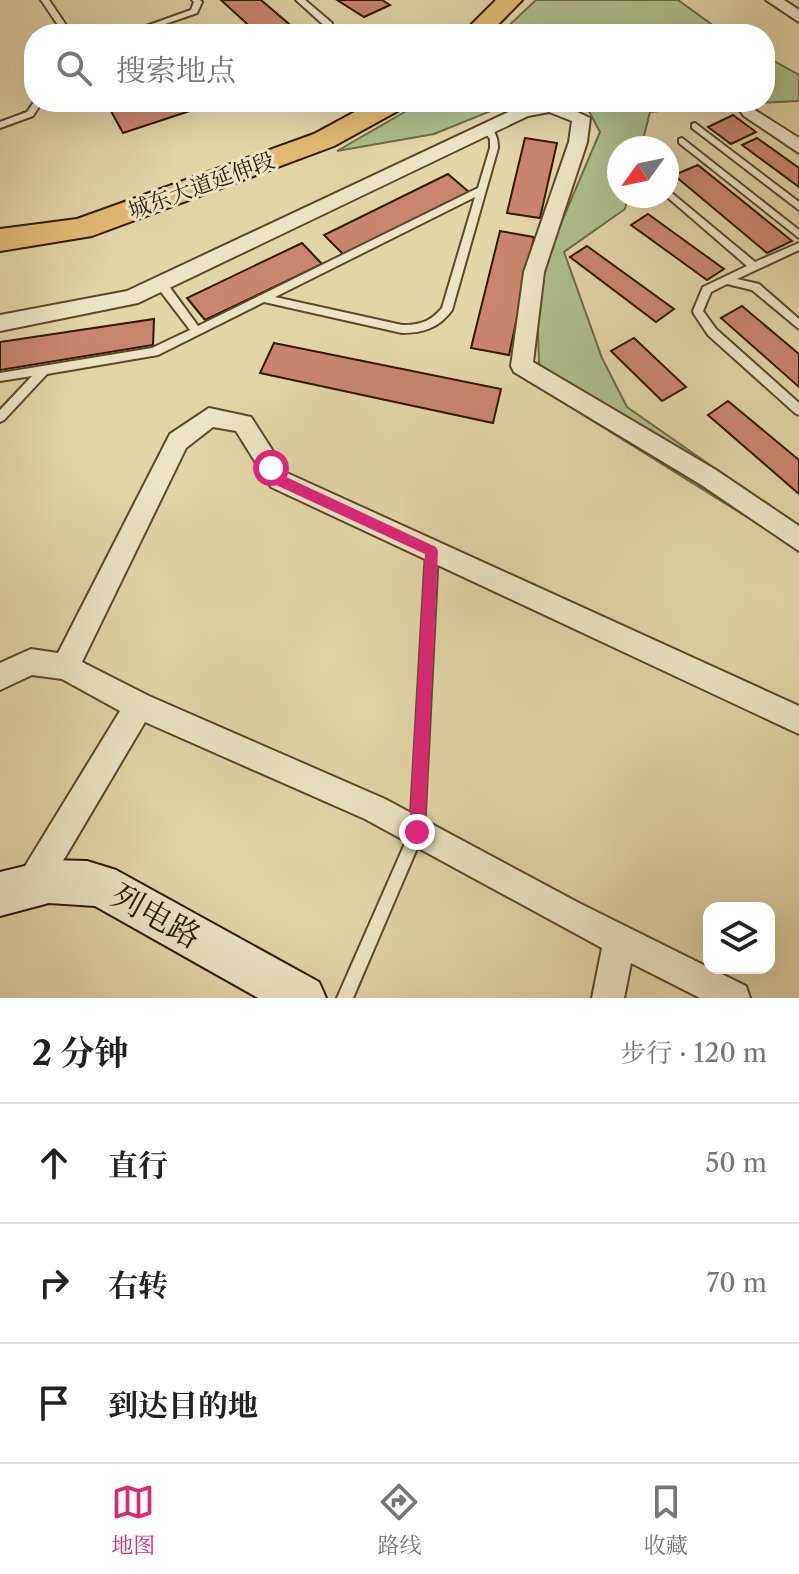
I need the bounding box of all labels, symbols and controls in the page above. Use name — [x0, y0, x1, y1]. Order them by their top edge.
search box — [24, 24, 775, 112]
icon: search — [52, 46, 96, 90]
text: 搜索地点 — [116, 52, 236, 89]
north arrow — [607, 136, 679, 208]
street label: 城东大道延伸段 — [124, 146, 278, 224]
route start — [253, 450, 289, 486]
route end — [399, 814, 435, 850]
street label: 列电路 — [105, 875, 208, 956]
map controls — [703, 902, 775, 974]
button: layers — [703, 902, 775, 974]
text: 2 分钟 — [32, 1032, 129, 1074]
text: 步行 · 120 m — [620, 1037, 767, 1069]
icon: ahead — [32, 1141, 76, 1185]
text: 直行 — [108, 1147, 168, 1184]
text: 50 m — [705, 1147, 767, 1179]
icon: right — [32, 1261, 76, 1305]
text: 右转 — [108, 1267, 168, 1304]
text: 70 m — [707, 1267, 767, 1299]
icon: arrive — [32, 1381, 76, 1425]
text: 到达目的地 — [108, 1387, 258, 1424]
tab: 地图 — [111, 1480, 155, 1559]
tab: 路线 — [377, 1480, 422, 1559]
tab: 收藏 — [644, 1480, 688, 1559]

